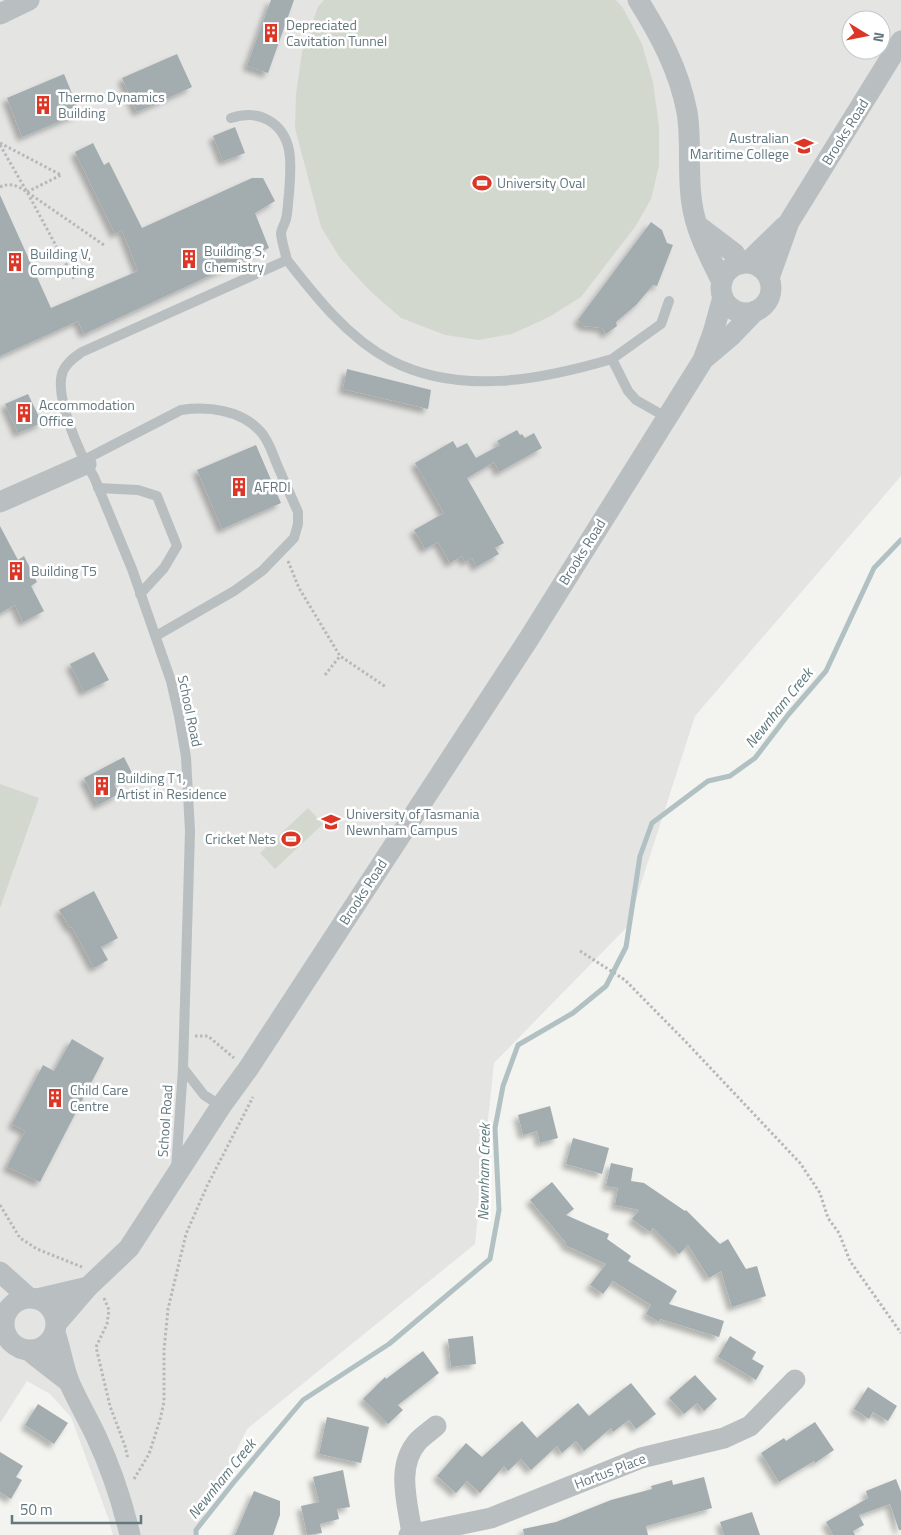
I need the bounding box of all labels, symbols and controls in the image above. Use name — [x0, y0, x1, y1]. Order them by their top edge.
north arrow — [841, 10, 891, 60]
place label: Depreciated Cavitation Tunnel — [286, 14, 387, 51]
building icon: Depreciated Cavitation Tunnel — [260, 22, 282, 44]
text: N — [868, 31, 890, 44]
place label: Thermo Dynamics Building — [58, 86, 165, 123]
building icon: Thermo Dynamics Building — [32, 94, 54, 116]
street label: Brooks Road — [816, 94, 873, 169]
place label: Australian Maritime College — [690, 127, 789, 164]
school or university icon: Australian Maritime College — [793, 135, 815, 157]
sports icon: University Oval — [471, 172, 493, 194]
place label: University Oval — [497, 172, 586, 193]
place label: Building S, Chemistry — [204, 240, 265, 277]
place label: Building V, Computing — [30, 243, 94, 280]
building icon: Building S, Chemistry — [178, 248, 200, 270]
building icon: Building V, Computing — [4, 251, 26, 273]
place label: Accommodation Office — [39, 394, 135, 431]
building icon: Accommodation Office — [13, 402, 35, 424]
building icon: AFRDI — [228, 476, 250, 498]
place label: AFRDI — [254, 476, 291, 497]
street label: Brooks Road — [553, 514, 610, 589]
building icon: Building T5 — [5, 560, 27, 582]
place label: Building T5 — [31, 560, 97, 581]
water label: Newnham Creek — [739, 661, 820, 753]
street label: School Road — [173, 673, 208, 749]
place label: Building T1, Artist in Residence — [117, 767, 227, 804]
building icon: Building T1, Artist in Residence — [91, 775, 113, 797]
place label: University of Tasmania Newnham Campus — [346, 803, 480, 840]
school or university icon: University of Tasmania Newnham Campus — [320, 811, 342, 833]
place label: Cricket Nets — [205, 828, 276, 849]
sports icon: Cricket Nets — [280, 828, 302, 850]
street label: Brooks Road — [333, 855, 392, 929]
place label: Child Care Centre — [70, 1079, 128, 1116]
street label: School Road — [151, 1084, 178, 1158]
building icon: Child Care Centre — [44, 1087, 66, 1109]
water label: Newnham Creek — [471, 1121, 496, 1221]
water label: Newnham Creek — [182, 1432, 263, 1524]
street label: Hortus Place — [571, 1447, 649, 1494]
scale bar — [12, 1492, 141, 1524]
text: 50 m — [20, 1498, 53, 1521]

